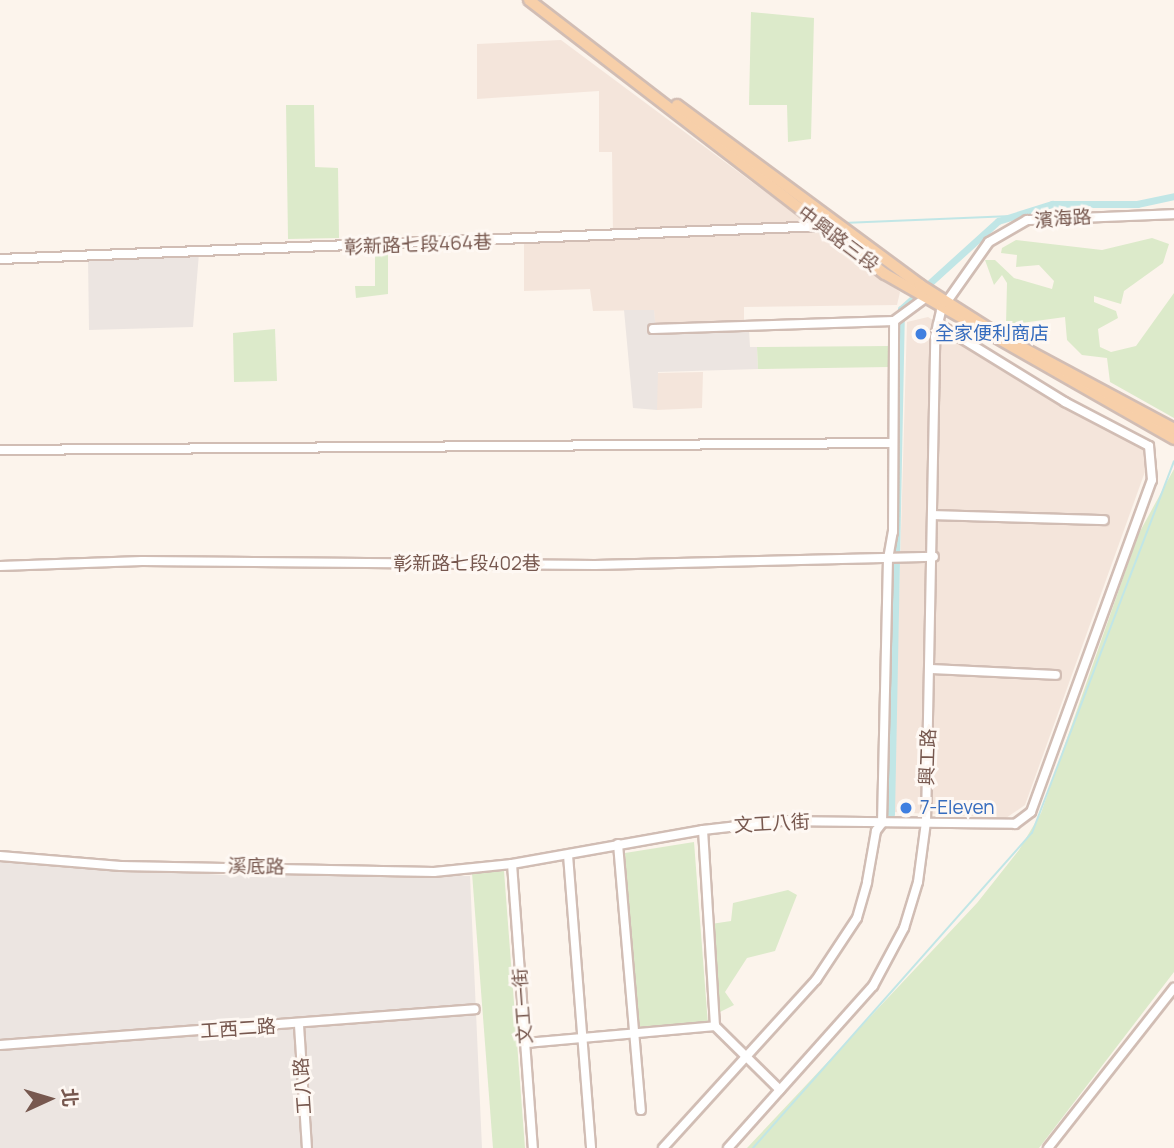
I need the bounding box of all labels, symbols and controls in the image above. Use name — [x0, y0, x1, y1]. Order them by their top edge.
street label: 中興路三段 — [793, 201, 883, 277]
street label: 濱海路 — [1034, 206, 1092, 232]
street label: 彰新路七段464巷 — [344, 231, 492, 259]
place label: 全家便利商店 — [935, 323, 1049, 345]
marker: 全家便利商店 — [913, 326, 929, 342]
street label: 彰新路七段402巷 — [393, 553, 541, 575]
street label: 興工路 — [916, 728, 940, 786]
place label: 7-Eleven — [920, 797, 995, 819]
marker: 7-Eleven — [898, 800, 914, 816]
street label: 文工八街 — [733, 811, 811, 837]
street label: 溪底路 — [227, 855, 285, 879]
street label: 文工一街 — [509, 967, 537, 1045]
street label: 工西二路 — [199, 1015, 277, 1043]
street label: 工八路 — [290, 1057, 316, 1115]
north arrow — [14, 1064, 84, 1134]
text: 北 — [56, 1087, 84, 1108]

